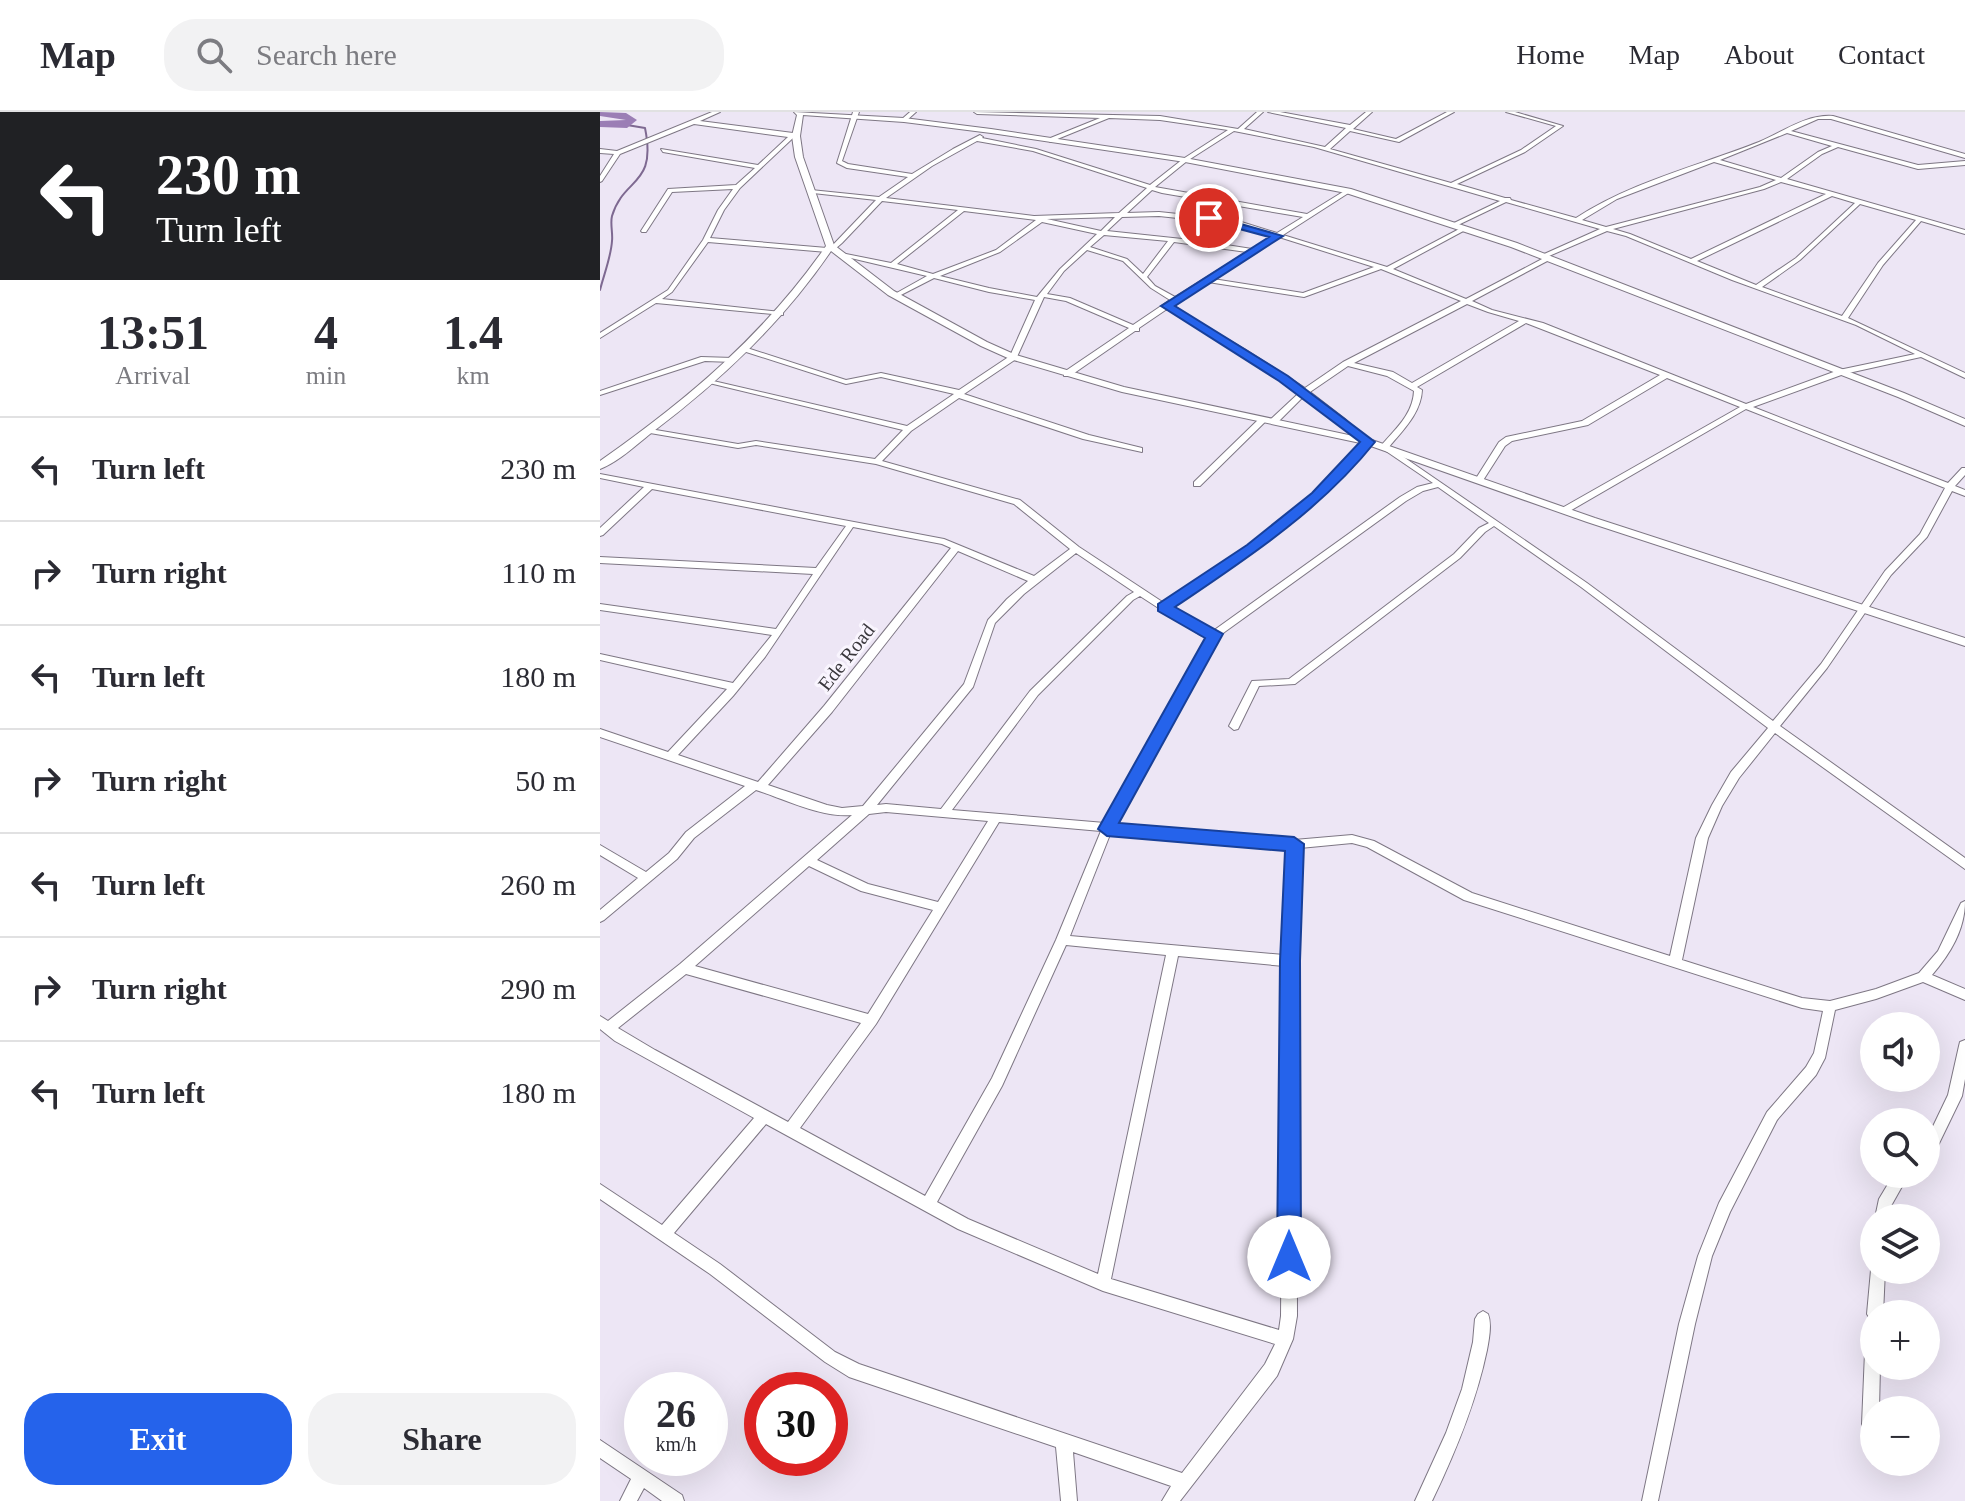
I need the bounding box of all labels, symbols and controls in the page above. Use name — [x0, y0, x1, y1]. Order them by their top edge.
search box — [164, 19, 724, 91]
icon: search — [192, 33, 236, 77]
text: Map — [40, 34, 116, 76]
text: Search here — [256, 38, 397, 71]
text: Home — [1516, 39, 1585, 70]
text: Map — [1629, 39, 1680, 70]
text: About — [1724, 39, 1794, 70]
text: Contact — [1838, 39, 1925, 70]
icon: left — [24, 144, 128, 248]
text: 230 m — [156, 144, 301, 206]
pin — [1175, 184, 1243, 252]
icon: arrive — [1187, 196, 1231, 240]
text: Turn left — [156, 210, 282, 250]
text: 13:51 — [97, 306, 209, 359]
text: 4 — [314, 306, 338, 359]
text: 1.4 — [443, 306, 503, 359]
text: Arrival — [115, 361, 190, 390]
text: min — [306, 361, 346, 390]
text: km — [456, 361, 490, 390]
icon: left — [24, 447, 68, 491]
text: Turn left — [92, 452, 205, 485]
text: 230 m — [500, 452, 576, 485]
icon: right — [24, 551, 68, 595]
text: Turn right — [92, 556, 227, 589]
text: 110 m — [501, 556, 576, 589]
street label: Ede Road — [813, 619, 879, 695]
icon: left — [24, 655, 68, 699]
text: Turn left — [92, 660, 205, 693]
text: 180 m — [500, 660, 576, 693]
icon: right — [24, 759, 68, 803]
text: Turn right — [92, 764, 227, 797]
text: 50 m — [515, 764, 576, 797]
icon: left — [24, 863, 68, 907]
text: Turn left — [92, 868, 205, 901]
text: 260 m — [500, 868, 576, 901]
icon: right — [24, 967, 68, 1011]
text: Turn right — [92, 972, 227, 1005]
text: 290 m — [500, 972, 576, 1005]
map controls — [1860, 1012, 1940, 1476]
button: sound — [1860, 1012, 1940, 1092]
icon: left — [24, 1071, 68, 1115]
text: Turn left — [92, 1076, 205, 1109]
text: 180 m — [500, 1076, 576, 1109]
button: search — [1860, 1108, 1940, 1188]
button: layers — [1860, 1204, 1940, 1284]
position arrow — [1247, 1215, 1331, 1299]
button: + — [1860, 1300, 1940, 1380]
speed limit sign: 30 — [744, 1372, 848, 1476]
text: 26 — [656, 1391, 696, 1436]
button: Exit — [24, 1393, 292, 1485]
button: Share — [308, 1393, 576, 1485]
button: − — [1860, 1396, 1940, 1476]
text: km/h — [655, 1433, 697, 1455]

